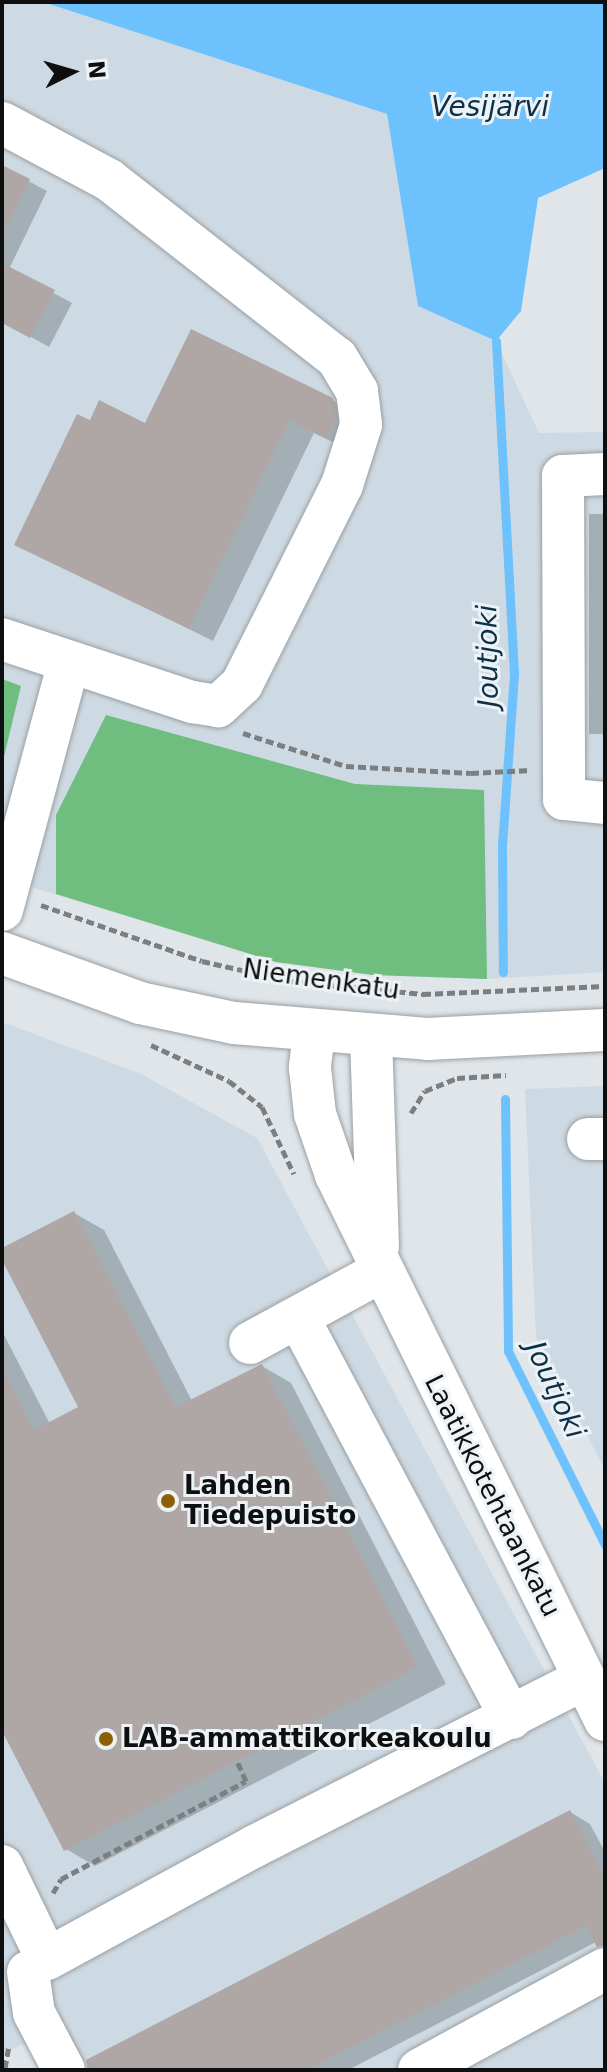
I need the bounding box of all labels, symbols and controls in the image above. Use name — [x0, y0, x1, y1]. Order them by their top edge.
north arrow — [32, 32, 112, 112]
text: N — [83, 60, 110, 80]
water label: Vesijärvi — [431, 90, 549, 124]
water label: Joutjoki — [470, 604, 506, 708]
street label: Niemenkatu — [241, 954, 401, 1006]
water label: Joutjoki — [518, 1336, 592, 1444]
street label: Laatikkotehtaankatu — [417, 1370, 567, 1622]
place label: Lahden Tiedepuisto — [184, 1470, 356, 1532]
marker: Lahden Tiedepuisto — [159, 1492, 177, 1510]
place label: LAB-ammattikorkeakoulu — [122, 1723, 492, 1755]
marker: LAB-ammattikorkeakoulu — [97, 1730, 115, 1748]

